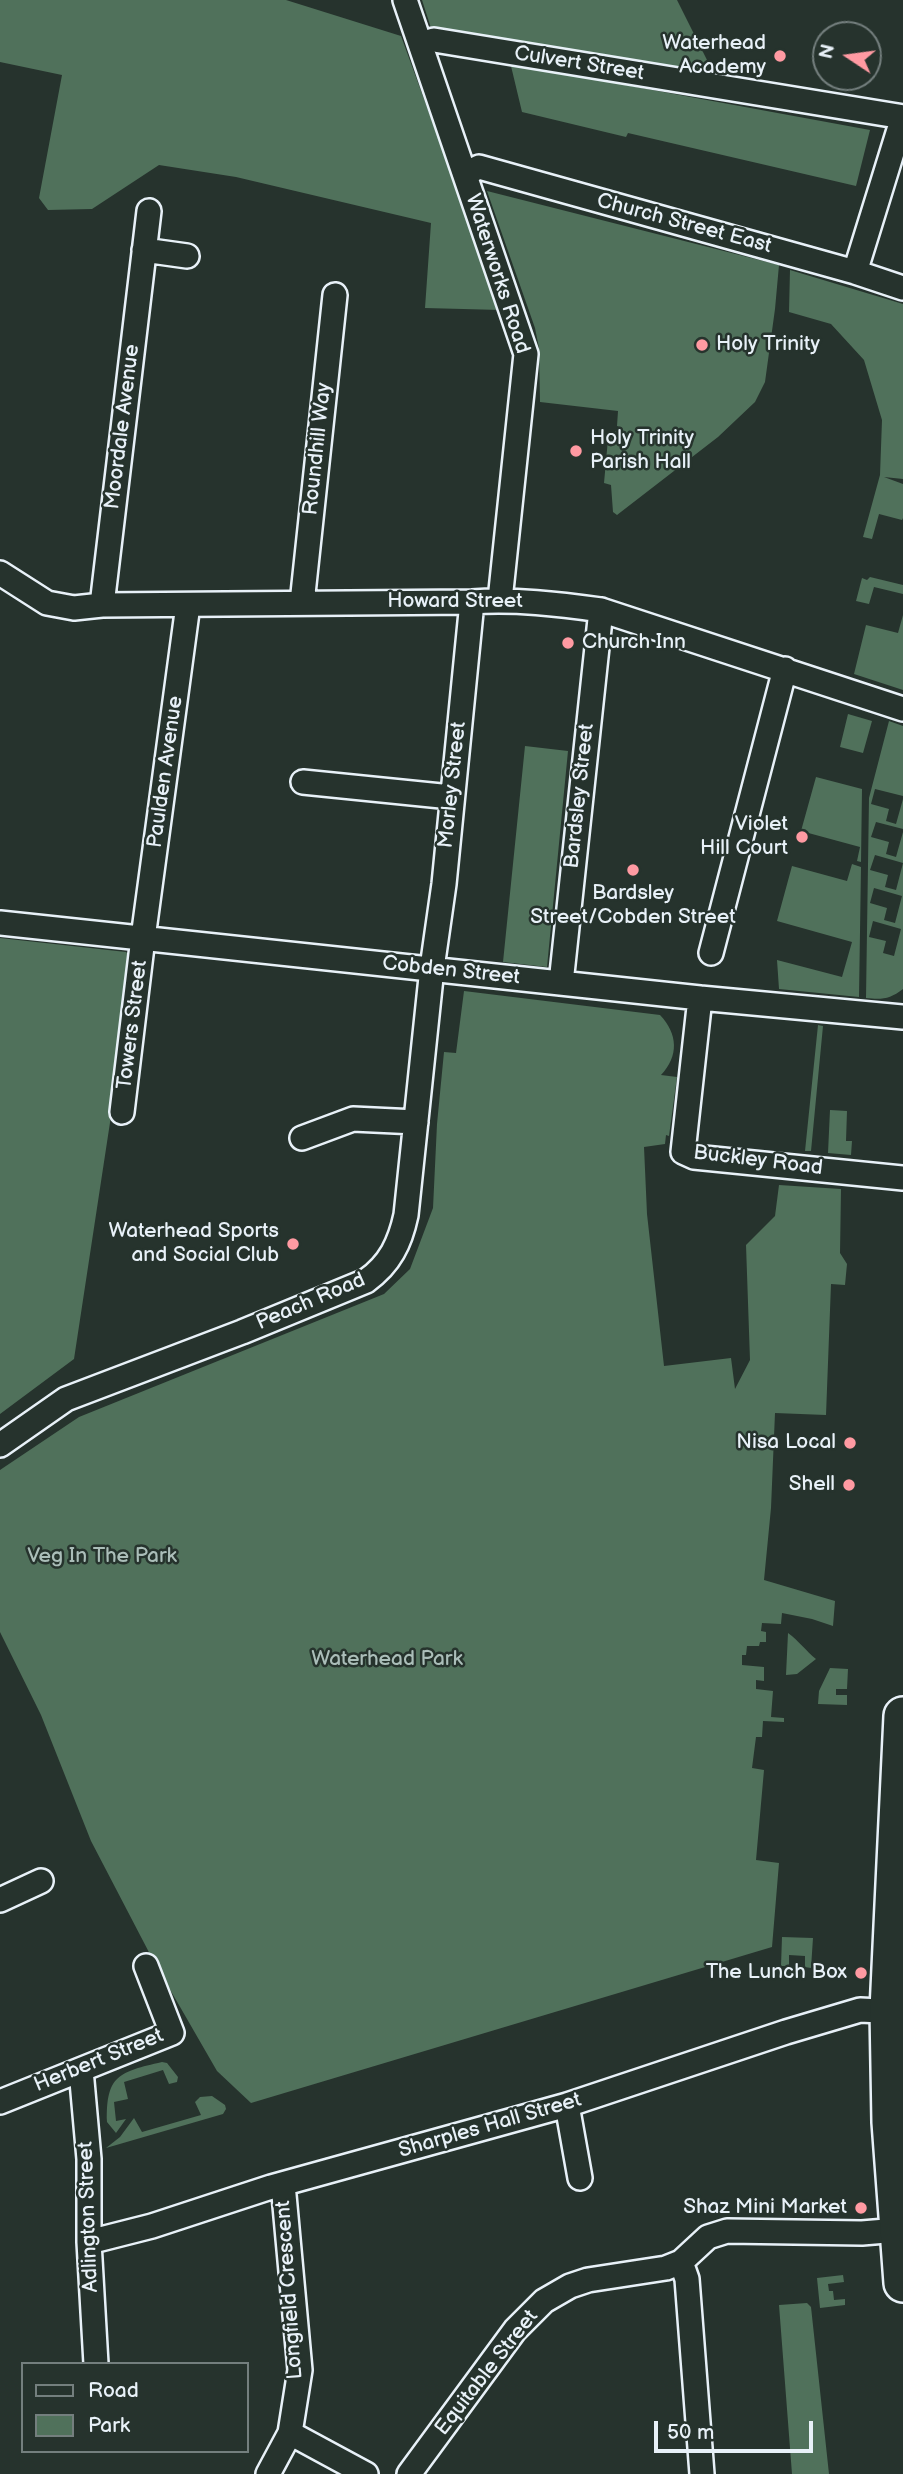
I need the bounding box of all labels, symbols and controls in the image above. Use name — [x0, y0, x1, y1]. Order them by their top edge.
north arrow — [812, 21, 882, 91]
place label: Waterhead Academy — [662, 31, 766, 81]
street label: Culvert Street — [512, 41, 646, 87]
text: N — [815, 42, 841, 61]
marker: Waterhead Academy — [772, 48, 788, 64]
street label: Church Street East — [594, 189, 774, 259]
street label: Waterworks Road — [459, 191, 535, 357]
place label: Holy Trinity — [716, 332, 820, 358]
marker: Holy Trinity — [694, 337, 710, 353]
street label: Moordale Avenue — [100, 343, 146, 511]
street label: Roundhill Way — [299, 381, 337, 517]
place label: Holy Trinity Parish Hall — [590, 426, 694, 476]
marker: Holy Trinity Parish Hall — [568, 443, 584, 459]
street label: Howard Street — [387, 589, 523, 615]
place label: Church Inn — [582, 630, 686, 656]
marker: Church Inn — [560, 635, 576, 651]
street label: Paulden Avenue — [143, 695, 189, 849]
street label: Morley Street — [434, 720, 472, 850]
street label: Bardsley Street — [560, 722, 600, 870]
place label: Violet Hill Court — [700, 812, 788, 862]
marker: Violet Hill Court — [794, 829, 810, 845]
marker: Bardsley Street/Cobden Street — [625, 862, 641, 878]
place label: Bardsley Street/Cobden Street — [530, 881, 736, 931]
street label: Cobden Street — [381, 951, 521, 991]
street label: Towers Street — [113, 959, 153, 1091]
street label: Buckley Road — [692, 1141, 824, 1181]
place label: Waterhead Sports and Social Club — [108, 1219, 279, 1269]
marker: Waterhead Sports and Social Club — [285, 1236, 301, 1252]
street label: Peach Road — [253, 1268, 369, 1336]
place label: Nisa Local — [736, 1430, 836, 1456]
marker: Nisa Local — [842, 1435, 858, 1451]
place label: Shell — [789, 1472, 835, 1498]
marker: Shell — [841, 1477, 857, 1493]
park label: Veg In The Park — [27, 1544, 177, 1570]
park label: Waterhead Park — [311, 1647, 463, 1673]
place label: The Lunch Box — [706, 1960, 847, 1986]
marker: The Lunch Box — [853, 1965, 869, 1981]
street label: Herbert Street — [31, 2024, 167, 2098]
street label: Sharples Hall Street — [396, 2088, 584, 2164]
street label: Adlington Street — [74, 2141, 104, 2293]
place label: Shaz Mini Market — [683, 2195, 847, 2221]
street label: Longfield Crescent — [271, 2200, 309, 2380]
marker: Shaz Mini Market — [853, 2200, 869, 2216]
street label: Equitable Street — [430, 2305, 544, 2441]
legend — [21, 2362, 248, 2453]
text: Road — [88, 2378, 139, 2403]
scale bar — [658, 2408, 817, 2452]
text: Park — [88, 2413, 130, 2438]
text: 50 m — [667, 2420, 714, 2445]

